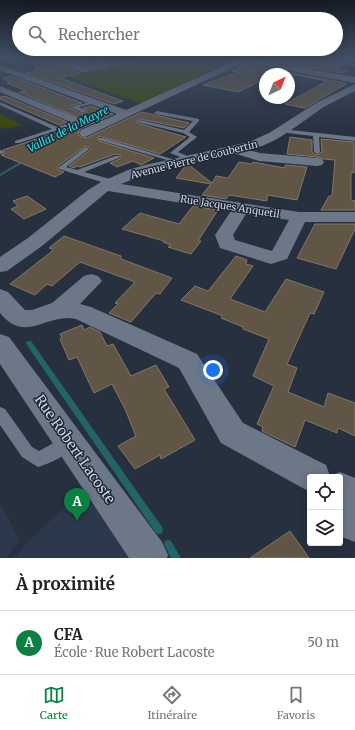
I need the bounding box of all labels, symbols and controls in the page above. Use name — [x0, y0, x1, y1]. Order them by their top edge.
search box — [12, 12, 343, 56]
icon: search — [26, 23, 48, 45]
text: Rechercher — [58, 25, 140, 44]
north arrow — [259, 68, 295, 104]
water label: Vallat de la Mayre — [25, 102, 111, 156]
street label: Avenue Pierre de Coubertin — [128, 137, 259, 182]
street label: Rue Jacques Anquetil — [179, 192, 281, 221]
your location — [203, 360, 223, 380]
street label: Rue Robert Lacoste — [31, 391, 119, 507]
map controls — [307, 474, 343, 546]
button: locate — [307, 474, 343, 510]
pin: A — [64, 488, 90, 521]
button: layers — [307, 510, 343, 546]
text: À proximité — [16, 573, 115, 595]
text: CFA — [54, 625, 83, 644]
text: A — [24, 634, 34, 651]
text: 50 m — [307, 634, 339, 651]
text: École · Rue Robert Lacoste — [54, 644, 215, 661]
tab: Carte — [40, 684, 68, 722]
tab: Itinéraire — [148, 684, 197, 722]
tab: Favoris — [277, 684, 315, 722]

